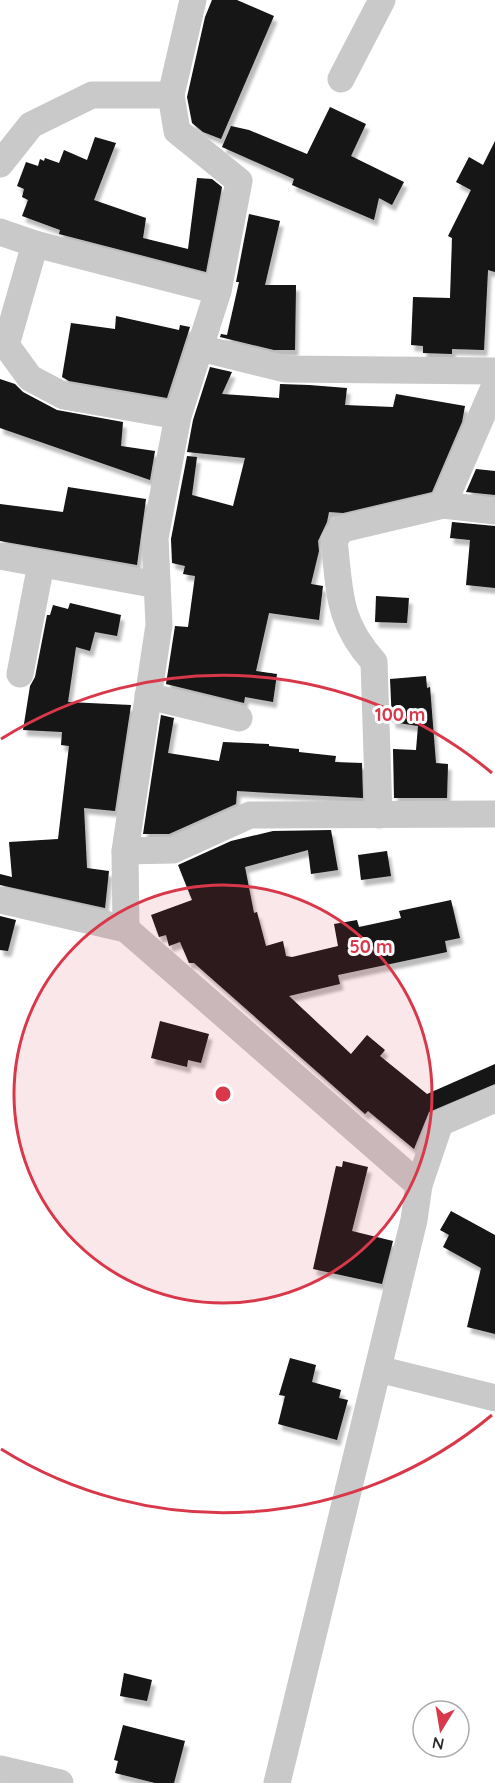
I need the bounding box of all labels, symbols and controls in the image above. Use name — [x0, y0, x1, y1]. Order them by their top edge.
text: 100 m — [375, 703, 425, 726]
text: 50 m — [349, 935, 393, 958]
centre of rings — [213, 1084, 233, 1104]
north arrow — [411, 1699, 471, 1759]
text: N — [430, 1733, 446, 1755]

